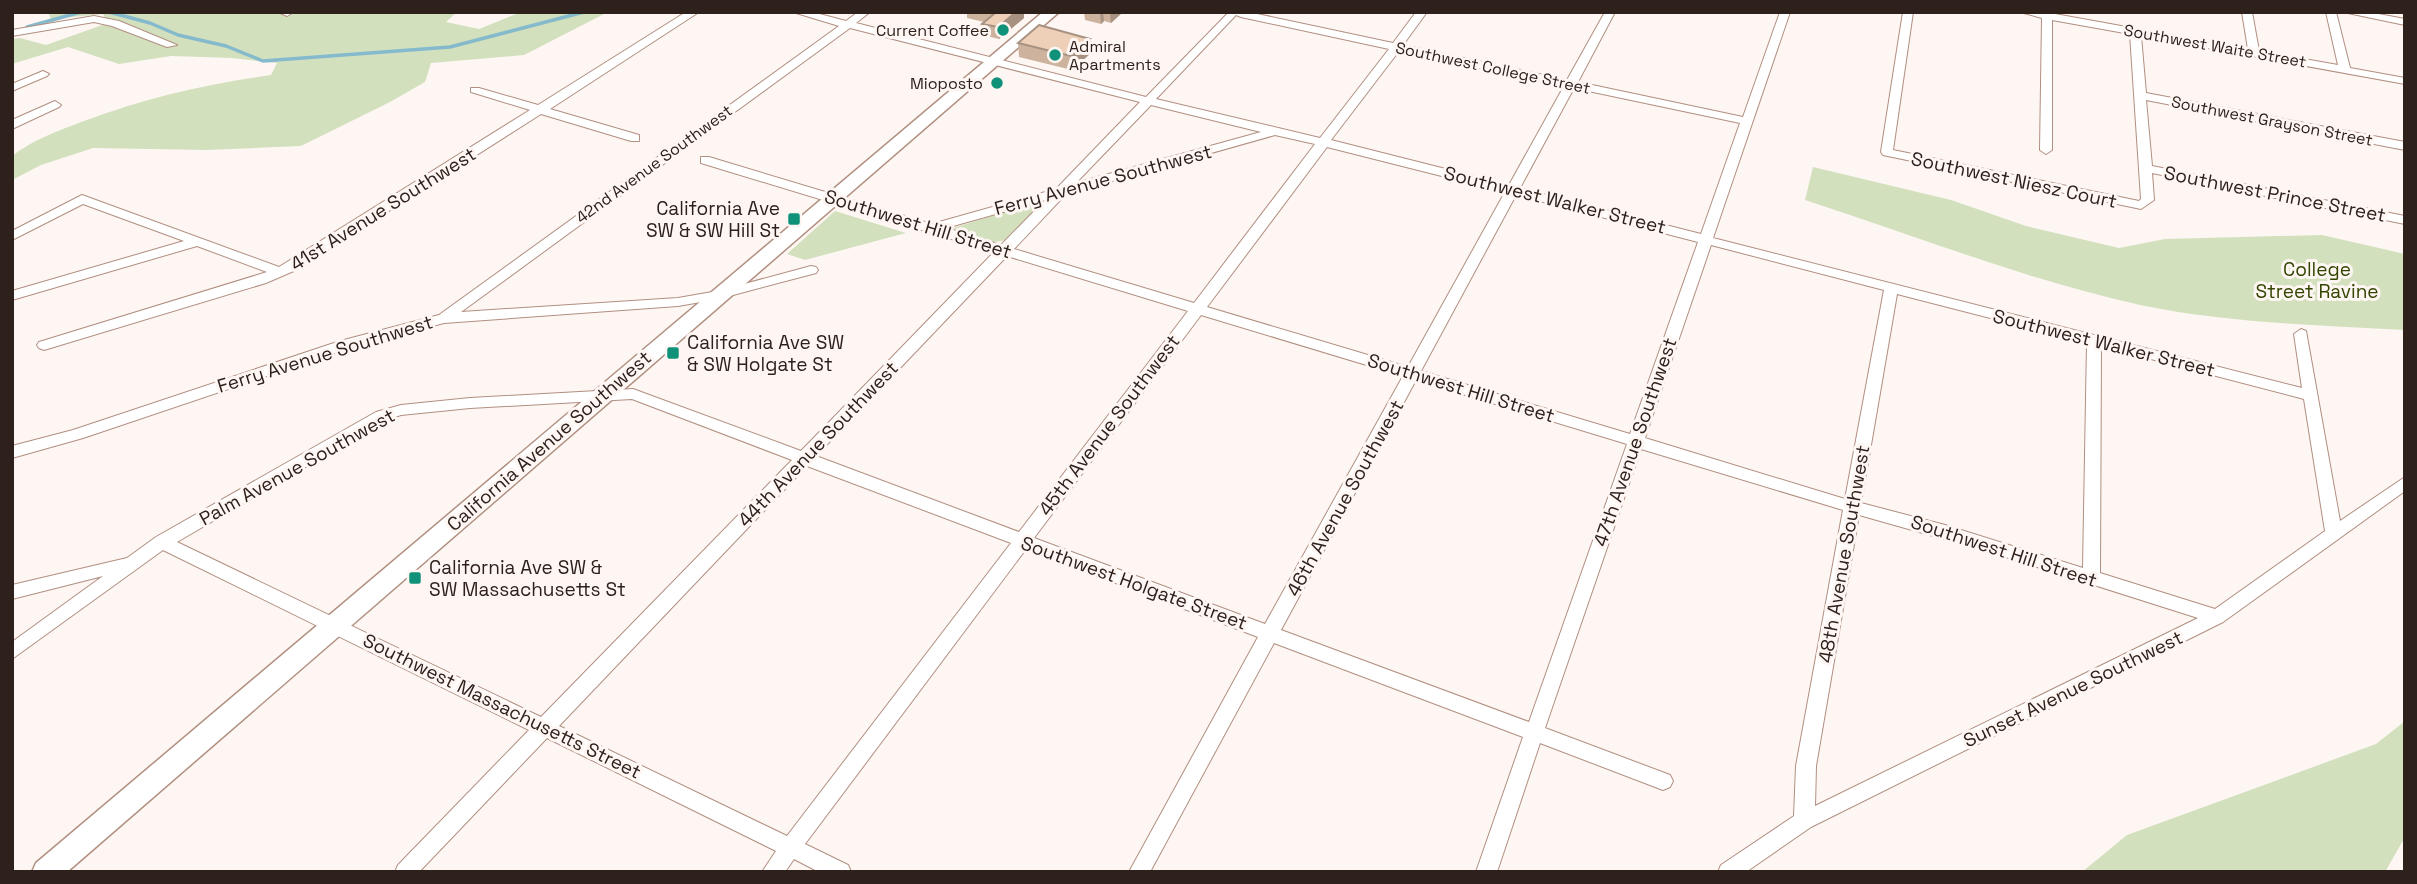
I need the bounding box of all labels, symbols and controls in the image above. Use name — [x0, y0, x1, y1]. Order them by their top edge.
place label: Current Coffee — [876, 20, 989, 41]
street label: Southwest Waite Street — [2122, 20, 2308, 72]
marker: Current Coffee — [995, 22, 1011, 38]
place label: Admiral Apartments — [1069, 36, 1161, 75]
street label: Southwest College Street — [1394, 37, 1592, 99]
marker: Admiral Apartments — [1047, 47, 1063, 63]
place label: Mioposto — [910, 73, 983, 94]
marker: Mioposto — [989, 75, 1005, 91]
street label: Southwest Grayson Street — [2170, 91, 2374, 151]
street label: 42nd Avenue Southwest — [572, 100, 736, 228]
street label: Ferry Avenue Southwest — [992, 139, 1214, 221]
street label: 41st Avenue Southwest — [285, 142, 481, 276]
street label: Southwest Niesz Court — [1909, 146, 2119, 214]
street label: Southwest Walker Street — [1441, 160, 1669, 240]
street label: Southwest Prince Street — [2162, 160, 2388, 228]
street label: Southwest Hill Street — [821, 184, 1015, 264]
place label: California Ave SW & SW Hill St — [646, 196, 780, 243]
marker: California Ave SW & SW Hill St — [786, 211, 802, 227]
park label: College Street Ravine — [2255, 257, 2379, 304]
street label: Southwest Walker Street — [1990, 303, 2218, 383]
street label: Ferry Avenue Southwest — [214, 309, 436, 399]
street label: 45th Avenue Southwest — [1033, 329, 1185, 521]
place label: California Ave SW & SW Holgate St — [687, 330, 844, 377]
street label: 47th Avenue Southwest — [1588, 334, 1682, 550]
street label: California Avenue Southwest — [441, 345, 657, 537]
marker: California Ave SW & SW Holgate St — [665, 345, 681, 361]
street label: Southwest Hill Street — [1364, 348, 1558, 428]
street label: 44th Avenue Southwest — [732, 356, 904, 532]
street label: 46th Avenue Southwest — [1281, 395, 1409, 601]
street label: Palm Avenue Southwest — [195, 403, 399, 531]
street label: 48th Avenue Southwest — [1813, 443, 1875, 665]
street label: Southwest Hill Street — [1908, 509, 2100, 593]
street label: Southwest Holgate Street — [1017, 530, 1251, 636]
place label: California Ave SW & SW Massachusetts St — [429, 555, 626, 602]
marker: California Ave SW & SW Massachusetts St — [407, 570, 423, 586]
street label: Sunset Avenue Southwest — [1959, 625, 2187, 753]
street label: Southwest Massachusetts Street — [359, 628, 645, 784]

